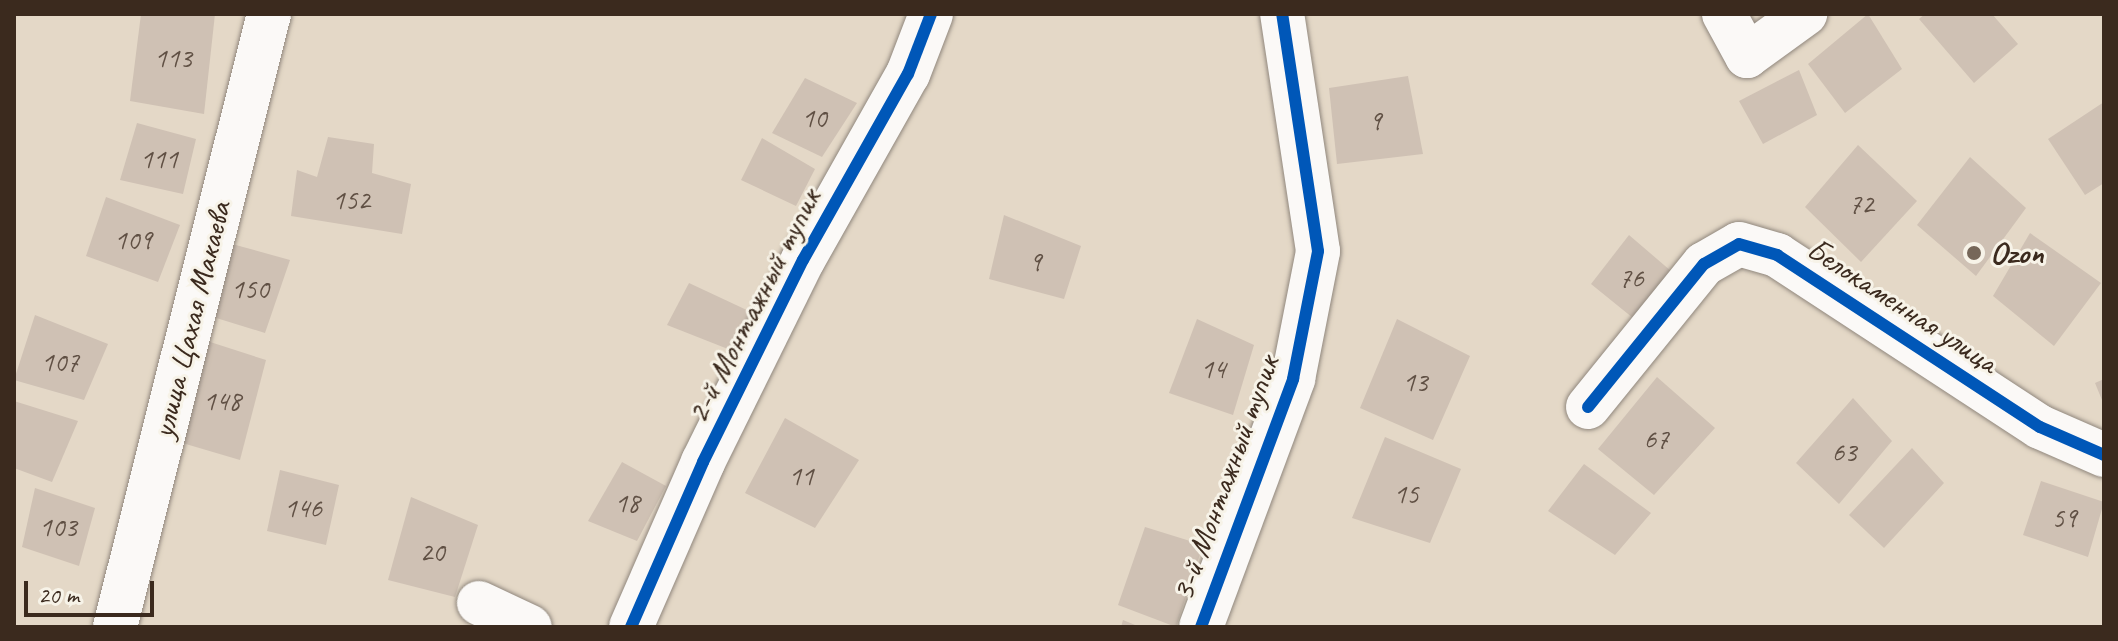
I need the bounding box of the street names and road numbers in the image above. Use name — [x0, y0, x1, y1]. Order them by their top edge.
street label: 2-й Монтажный тупик — [678, 182, 830, 430]
street label: улица Цахая Макаева — [144, 198, 240, 442]
street label: Белокаменная улица — [1799, 230, 2005, 382]
street label: 3-й Монтажный тупик — [1164, 350, 1288, 606]

